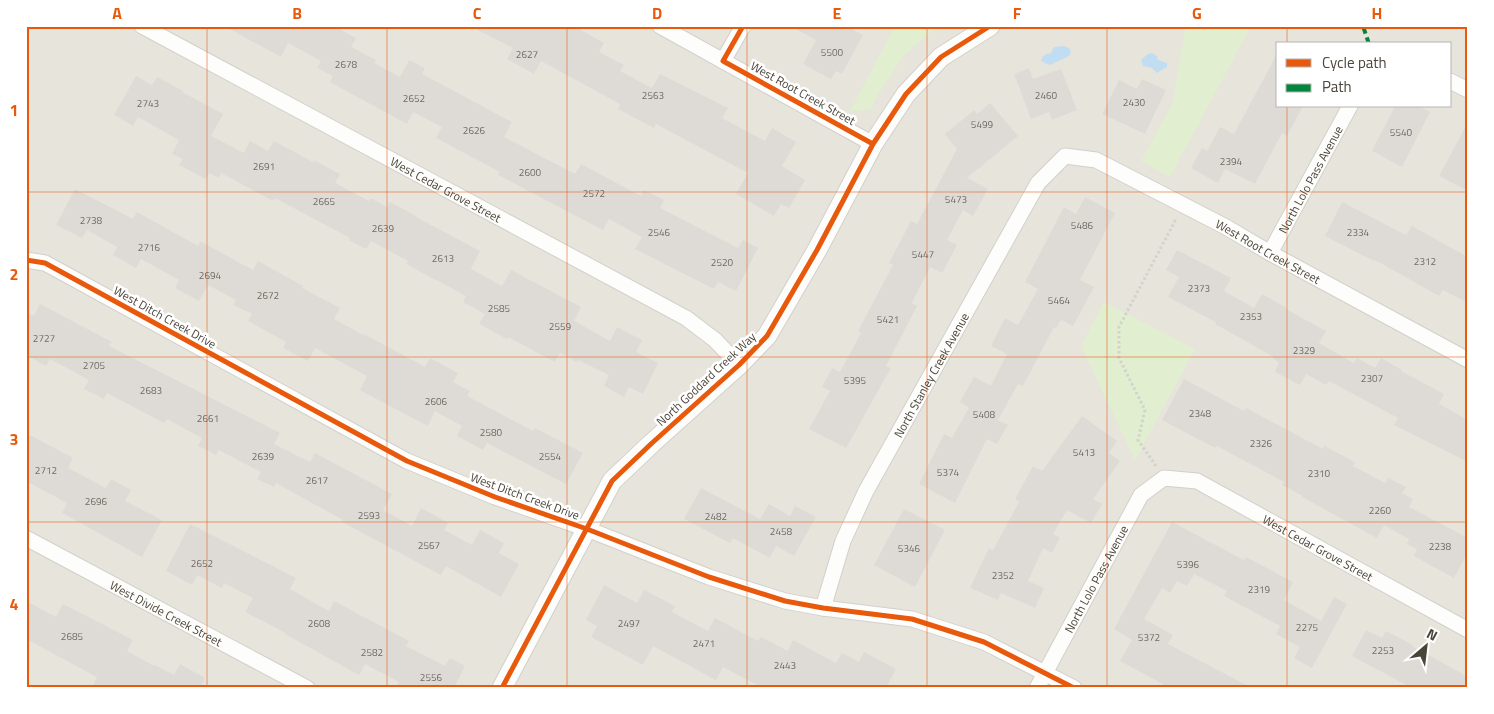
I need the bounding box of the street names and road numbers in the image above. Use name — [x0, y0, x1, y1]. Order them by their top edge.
street label: West Root Creek Street — [747, 56, 860, 130]
street label: North Lolo Pass Avenue — [1273, 122, 1347, 237]
street label: West Cedar Grove Street — [387, 152, 506, 227]
street label: West Root Creek Street — [1212, 214, 1325, 289]
street label: West Ditch Creek Drive — [110, 281, 220, 353]
street label: North Stanley Creek Avenue — [888, 309, 973, 441]
street label: North Goddard Creek Way — [652, 327, 760, 430]
street label: West Ditch Creek Drive — [468, 467, 582, 525]
street label: West Cedar Grove Street — [1259, 509, 1377, 586]
street label: North Lolo Pass Avenue — [1059, 521, 1133, 636]
street label: West Divide Creek Street — [107, 575, 226, 651]

